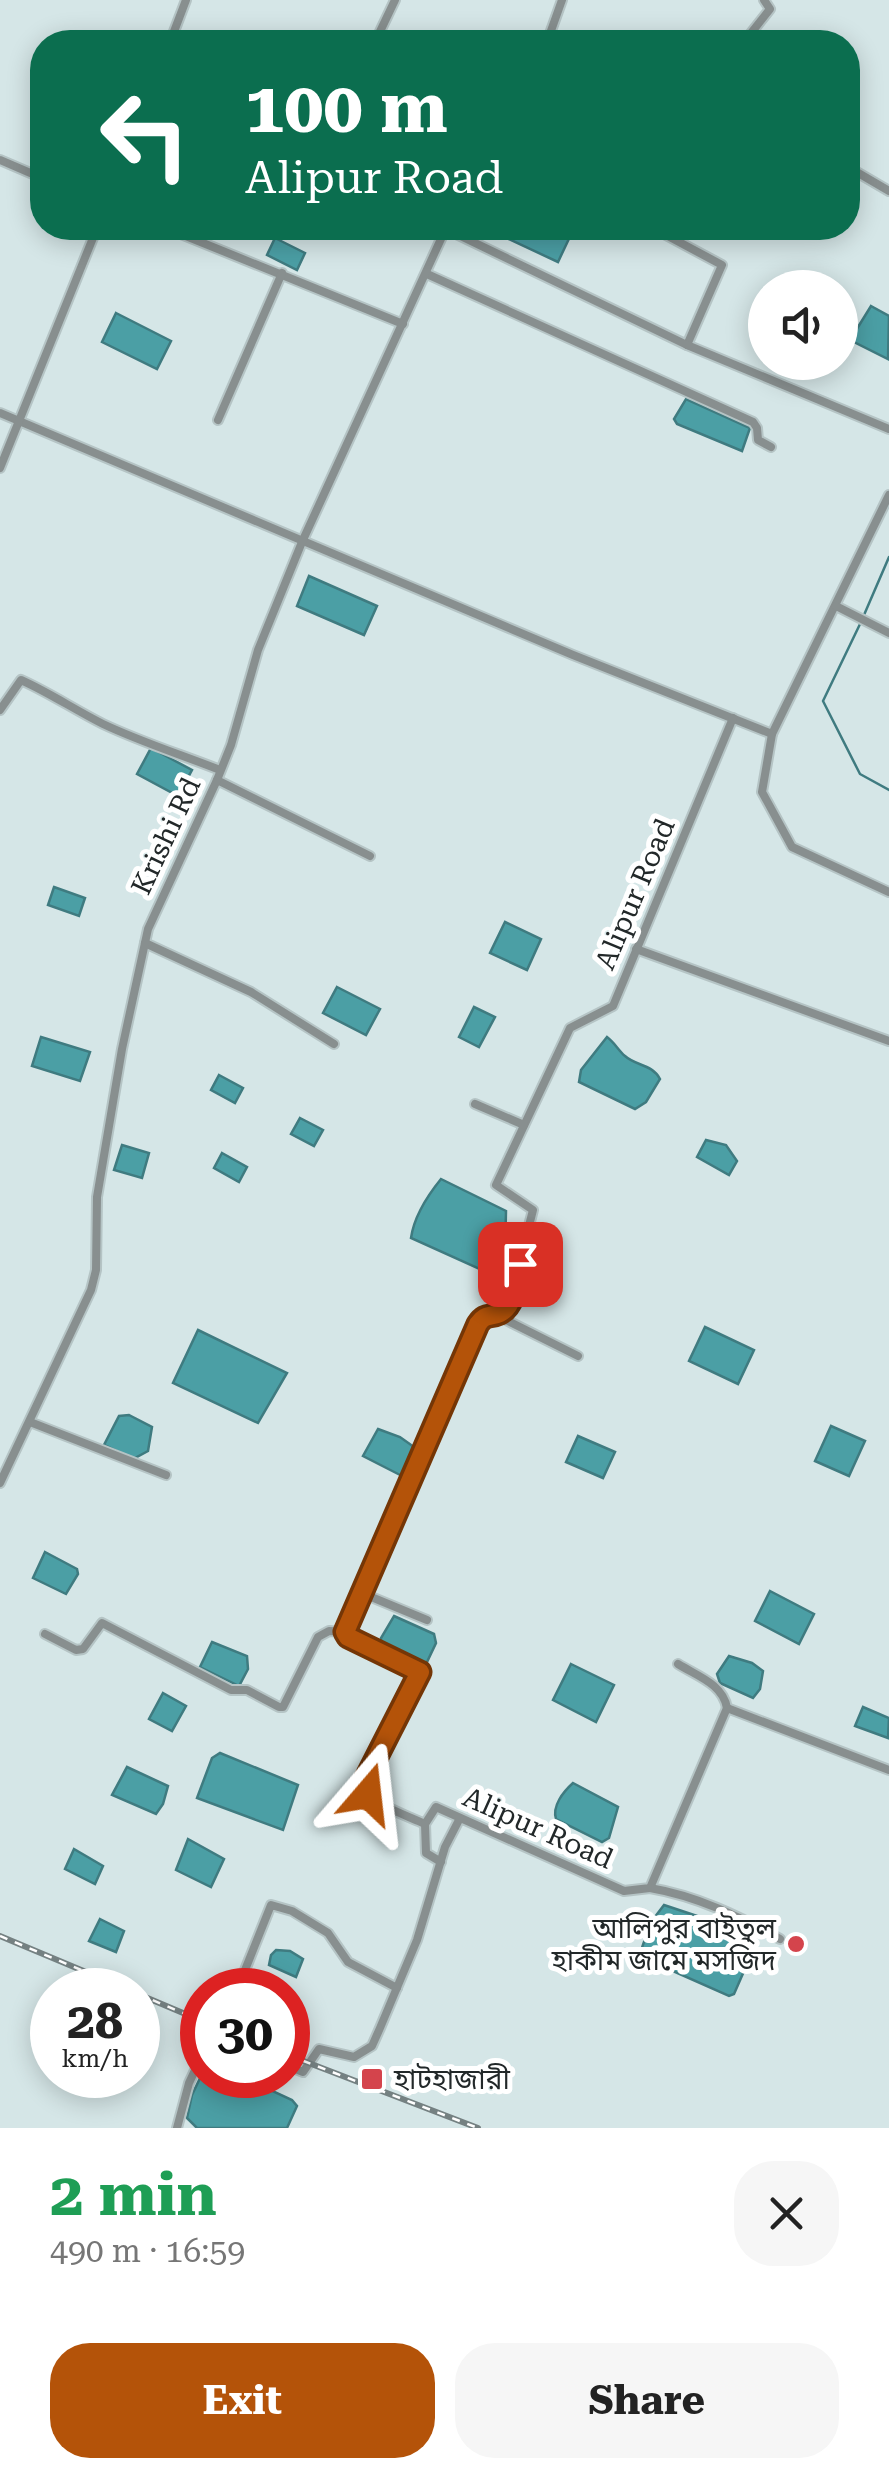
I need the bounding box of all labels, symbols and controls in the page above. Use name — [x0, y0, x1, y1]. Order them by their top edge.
text: 100 m — [245, 67, 448, 149]
icon: left — [80, 70, 210, 200]
text: Alipur Road — [245, 151, 503, 204]
map controls — [748, 270, 858, 380]
button: sound — [748, 270, 858, 380]
street label: Krishi Rd — [125, 772, 207, 900]
street label: Alipur Road — [588, 814, 682, 974]
pin — [478, 1222, 563, 1307]
icon: arrive — [493, 1237, 548, 1292]
position arrow — [316, 1742, 420, 1846]
street label: Alipur Road — [458, 1780, 618, 1876]
place label: আলিপুর বাইতুল হাকীম জামে মসজিদ — [551, 1912, 777, 1977]
marker: আলিপুর বাইতুল হাকীম জামে মসজিদ — [785, 1933, 807, 1955]
speed limit sign: 30 — [180, 1968, 310, 2098]
text: 28 — [67, 1992, 123, 2050]
text: km/h — [62, 2044, 128, 2073]
place label: হাটহাজারী — [393, 2063, 510, 2096]
marker: হাটহাজারী — [359, 2066, 385, 2092]
text: 2 min — [50, 2159, 217, 2230]
button: close — [734, 2161, 839, 2266]
text: 490 m · 16:59 — [50, 2232, 245, 2270]
button: Exit — [50, 2343, 435, 2458]
button: Share — [455, 2343, 839, 2458]

